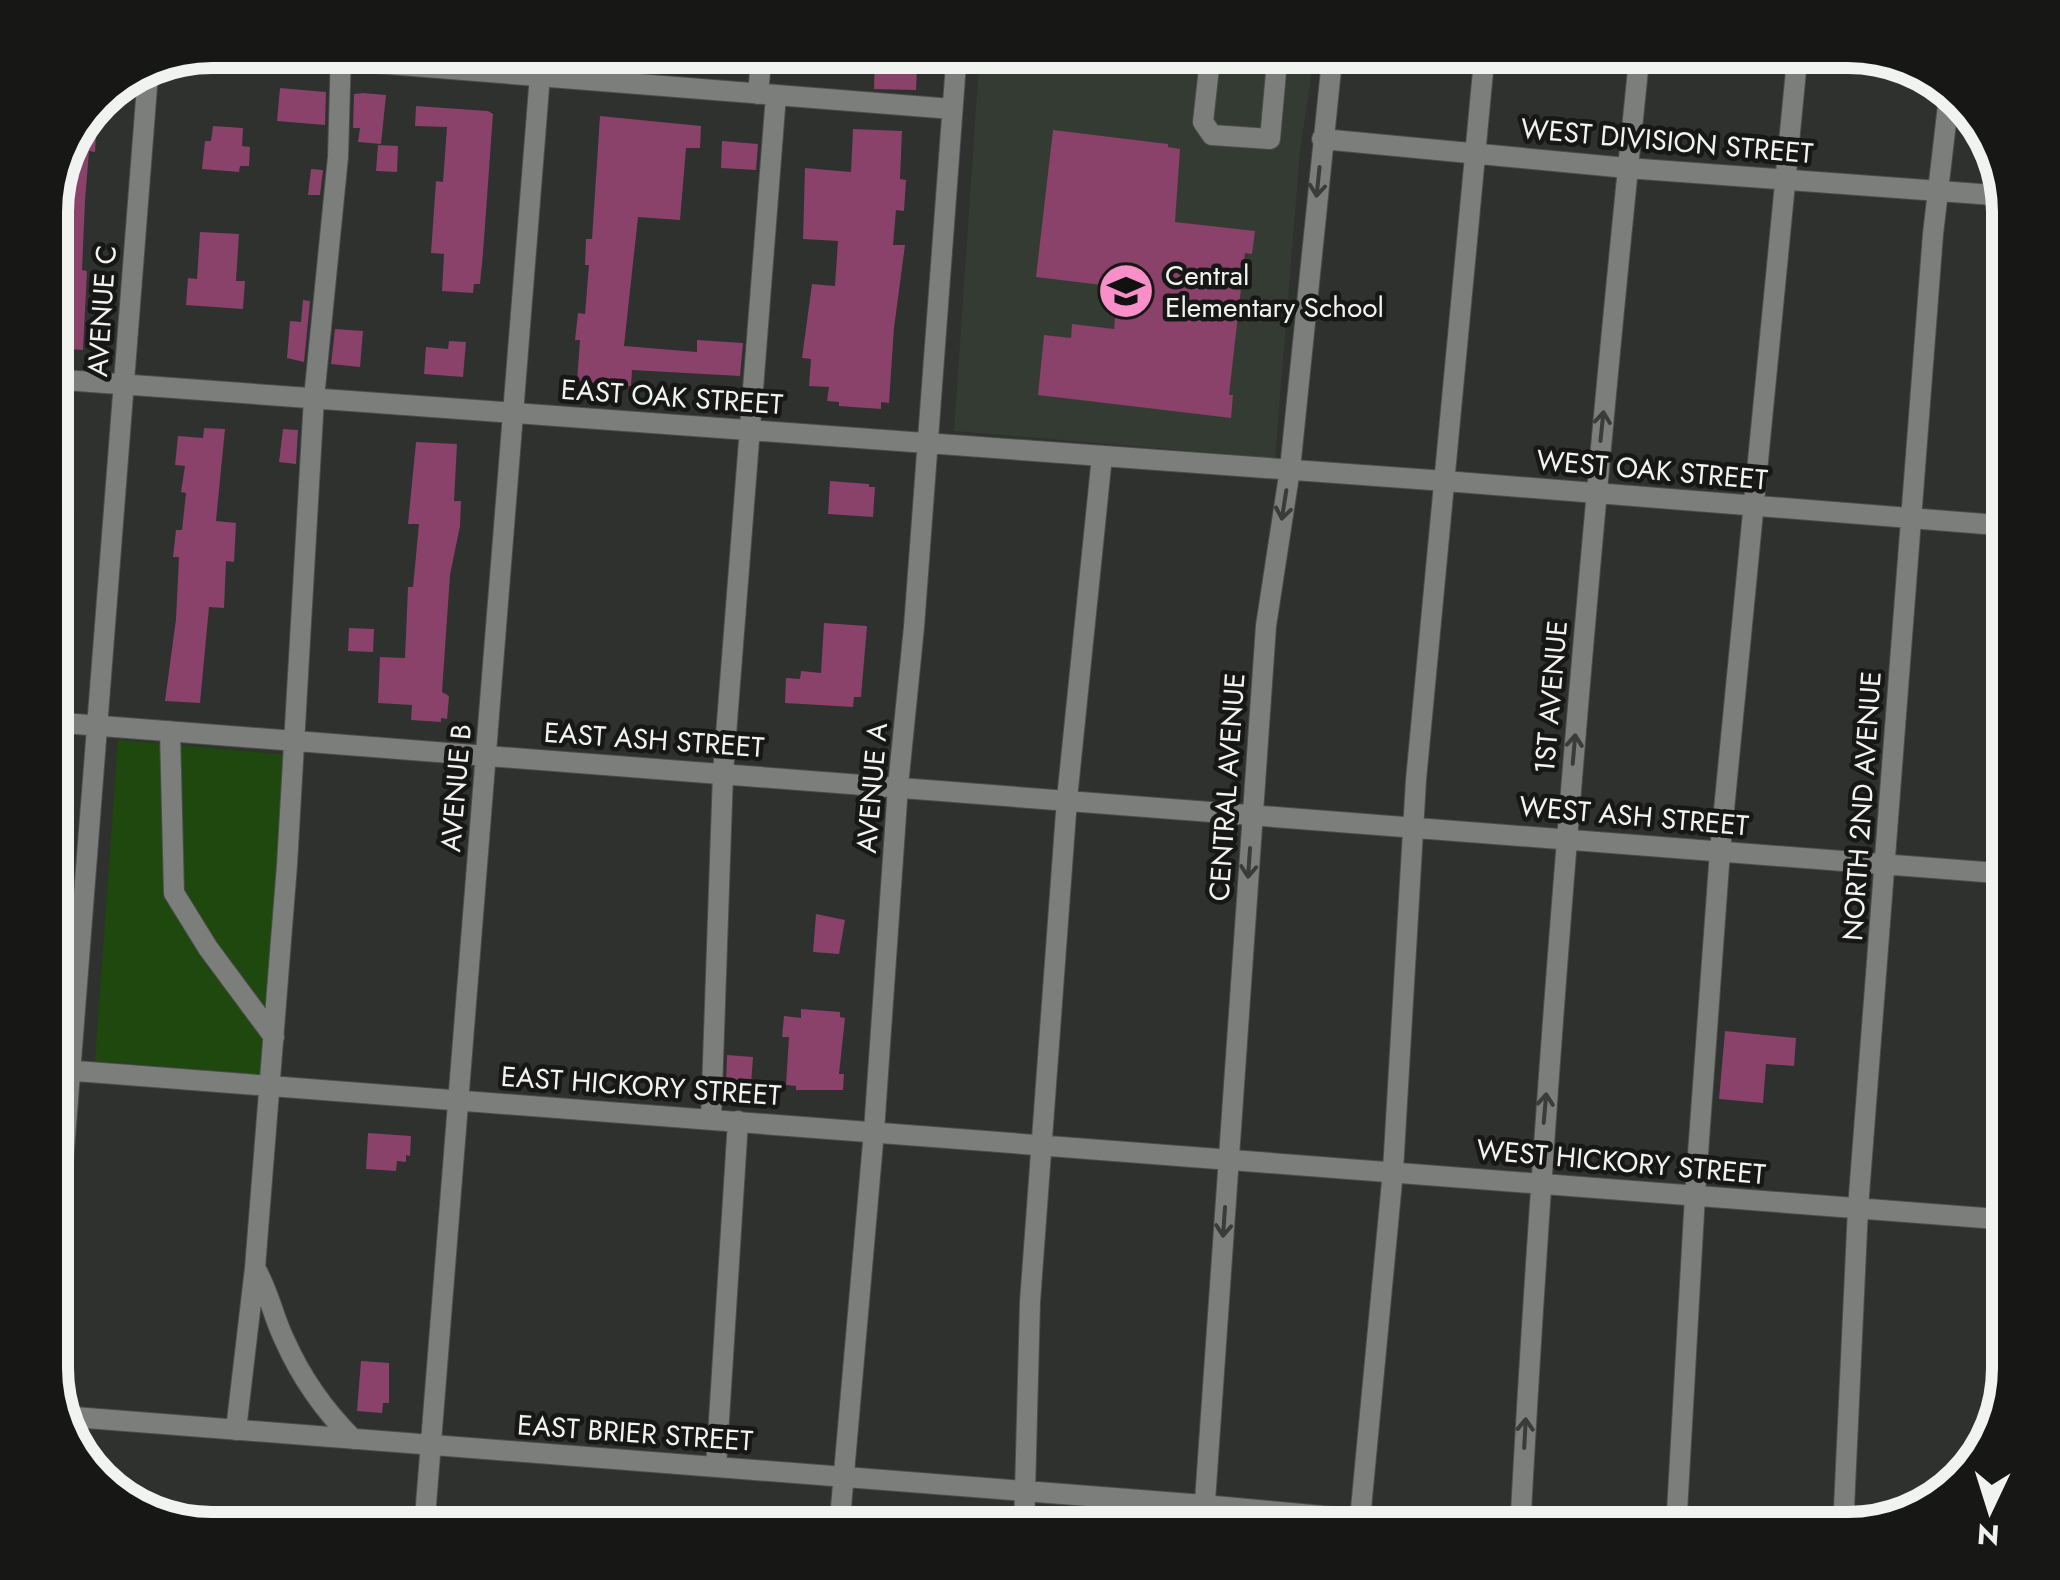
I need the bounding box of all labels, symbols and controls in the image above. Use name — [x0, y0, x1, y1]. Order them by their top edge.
street label: WEST DIVISION STREET — [1519, 108, 1815, 174]
one-way arrow — [1308, 165, 1327, 197]
street label: AVENUE C — [77, 244, 127, 378]
place label: Central Elementary School — [1165, 255, 1384, 328]
school or university icon: Central Elementary School — [1096, 261, 1156, 321]
street label: EAST OAK STREET — [560, 369, 784, 425]
one-way arrow — [1592, 410, 1611, 442]
street label: WEST OAK STREET — [1535, 439, 1769, 501]
one-way arrow — [1275, 488, 1293, 521]
street label: 1ST AVENUE — [1524, 619, 1578, 775]
street label: NORTH 2ND AVENUE — [1832, 670, 1892, 942]
street label: CENTRAL AVENUE — [1199, 672, 1255, 902]
street label: EAST ASH STREET — [542, 712, 766, 768]
street label: AVENUE A — [846, 720, 898, 855]
street label: AVENUE B — [430, 722, 482, 854]
one-way arrow — [1565, 734, 1584, 766]
street label: WEST ASH STREET — [1518, 786, 1750, 846]
one-way arrow — [1240, 846, 1259, 878]
street label: EAST HICKORY STREET — [499, 1056, 783, 1116]
one-way arrow — [1536, 1093, 1555, 1125]
street label: WEST HICKORY STREET — [1475, 1129, 1767, 1195]
one-way arrow — [1214, 1205, 1233, 1237]
street label: EAST BRIER STREET — [516, 1404, 754, 1462]
one-way arrow — [1516, 1417, 1535, 1449]
north arrow — [1940, 1460, 2040, 1560]
text: N — [1976, 1513, 2001, 1556]

